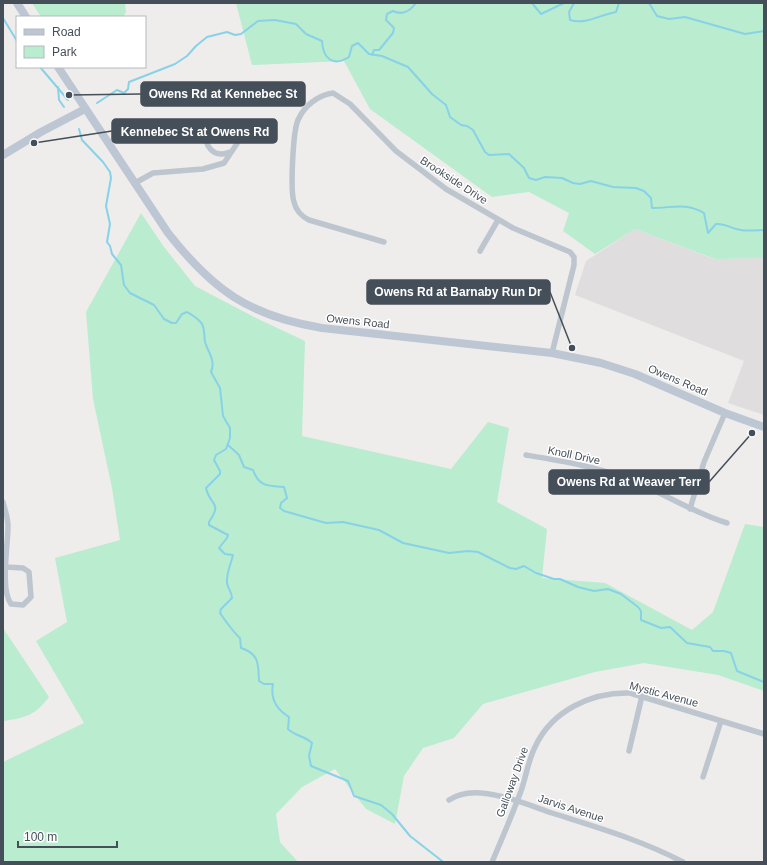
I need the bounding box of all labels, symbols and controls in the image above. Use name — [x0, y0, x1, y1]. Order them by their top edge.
legend — [16, 16, 146, 68]
text: Road — [52, 25, 81, 39]
text: Park — [52, 45, 78, 59]
callout: Owens Rd at Kennebec St — [141, 82, 305, 106]
text: Owens Rd at Kennebec St — [149, 87, 297, 101]
callout: Kennebec St at Owens Rd — [112, 119, 277, 143]
text: Kennebec St at Owens Rd — [121, 125, 269, 139]
street label: Brookside Drive — [418, 154, 490, 206]
callout: Owens Rd at Barnaby Run Dr — [367, 280, 550, 304]
text: Owens Rd at Barnaby Run Dr — [374, 285, 542, 299]
street label: Owens Road — [326, 312, 390, 330]
street label: Owens Road — [646, 362, 710, 398]
street label: Knoll Drive — [547, 444, 601, 466]
callout: Owens Rd at Weaver Terr — [549, 470, 709, 494]
text: Owens Rd at Weaver Terr — [557, 475, 701, 489]
street label: Mystic Avenue — [628, 679, 700, 709]
street label: Galloway Drive — [494, 745, 530, 819]
street label: Jarvis Avenue — [537, 792, 605, 824]
scale bar — [18, 823, 117, 849]
text: 100 m — [24, 830, 57, 844]

